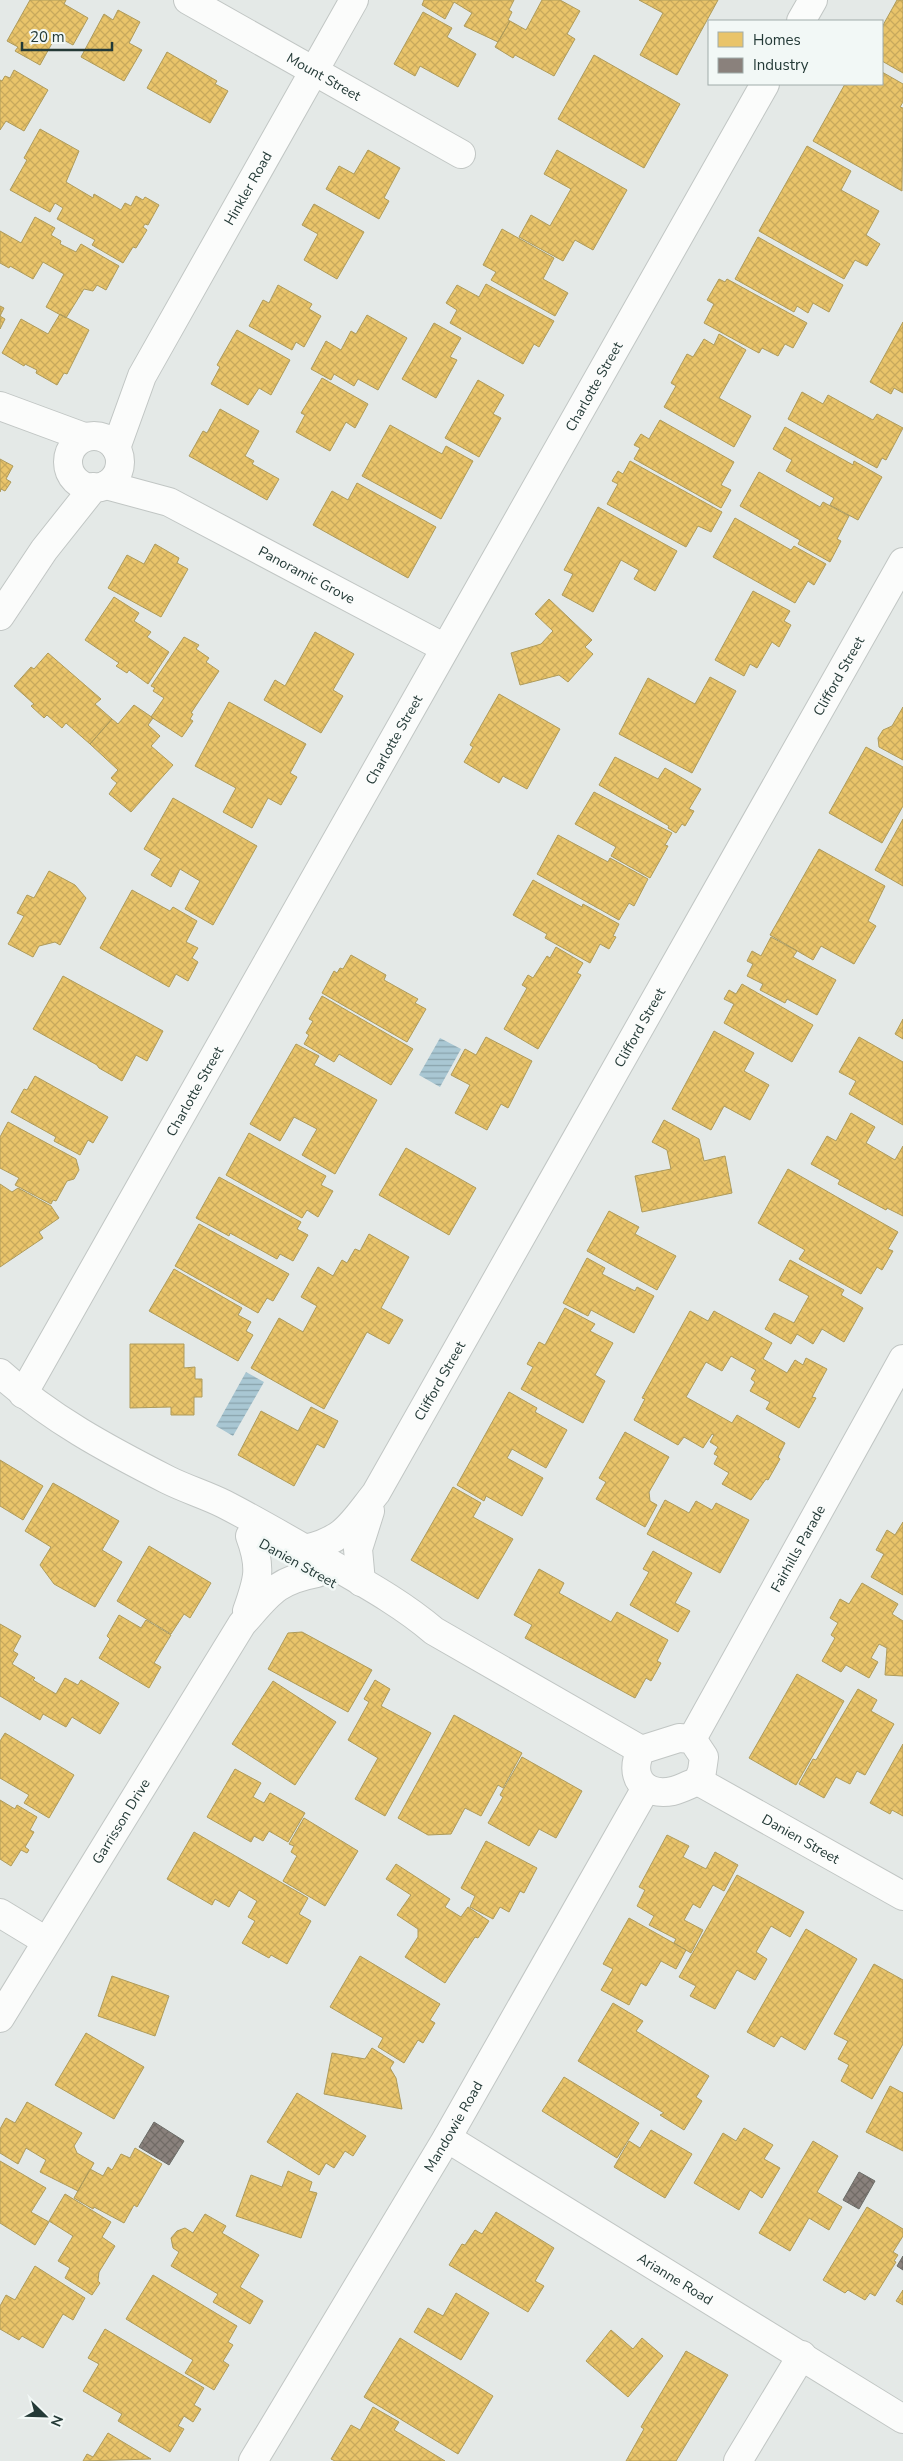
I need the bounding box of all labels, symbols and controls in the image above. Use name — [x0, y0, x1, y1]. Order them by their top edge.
scale bar — [22, 20, 112, 52]
legend — [708, 20, 883, 85]
text: 20 m — [30, 27, 65, 47]
text: Homes — [753, 30, 801, 50]
street label: Mount Street — [283, 49, 364, 106]
text: Industry — [753, 55, 809, 75]
street label: Hinkler Road — [220, 148, 277, 229]
street label: Charlotte Street — [561, 338, 627, 435]
street label: Panoramic Grove — [255, 542, 358, 609]
street label: Clifford Street — [809, 633, 869, 719]
street label: Charlotte Street — [361, 691, 427, 788]
street label: Clifford Street — [610, 985, 670, 1071]
street label: Charlotte Street — [162, 1043, 228, 1140]
street label: Clifford Street — [410, 1338, 470, 1424]
street label: Fairhills Parade — [766, 1502, 830, 1596]
street label: Danien Street — [255, 1534, 340, 1593]
street label: Garrisson Drive — [88, 1775, 155, 1868]
street label: Danien Street — [758, 1810, 843, 1869]
street label: Mandowie Road — [420, 2078, 487, 2176]
street label: Arianne Road — [634, 2249, 716, 2310]
north arrow — [20, 2391, 70, 2441]
text: N — [46, 2412, 67, 2429]

